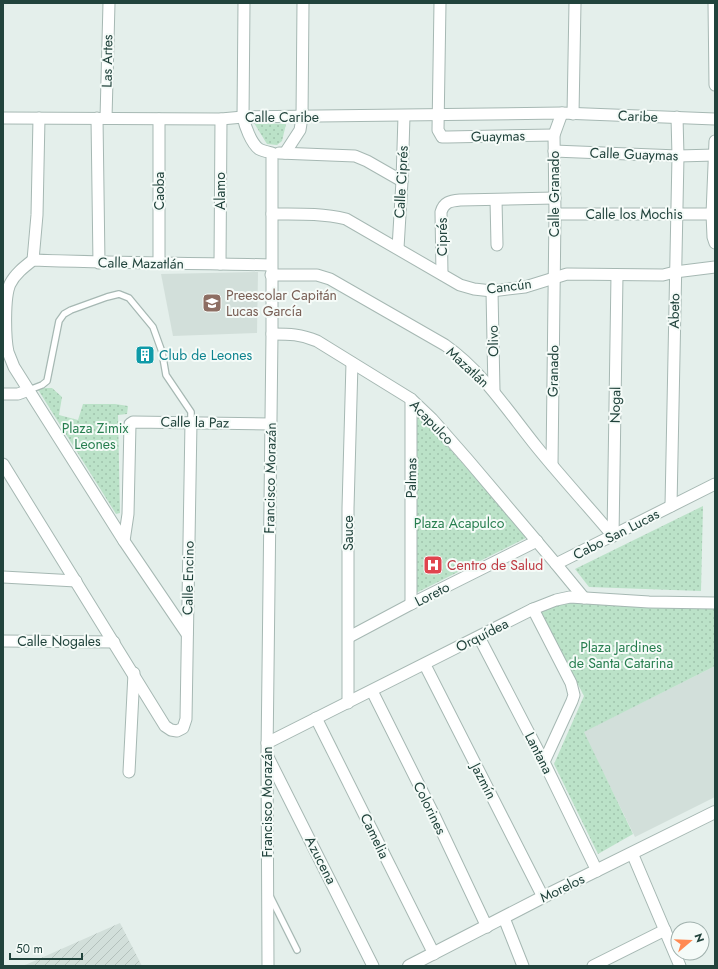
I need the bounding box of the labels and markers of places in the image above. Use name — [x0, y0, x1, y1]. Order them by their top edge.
place label: Preescolar Capitán Lucas García — [226, 285, 337, 321]
school or university icon: Preescolar Capitán Lucas García — [201, 292, 223, 314]
building icon: Club de Leones — [134, 344, 156, 366]
place label: Club de Leones — [159, 345, 252, 365]
hospital icon: Centro de Salud — [422, 554, 444, 576]
place label: Centro de Salud — [447, 555, 543, 575]

